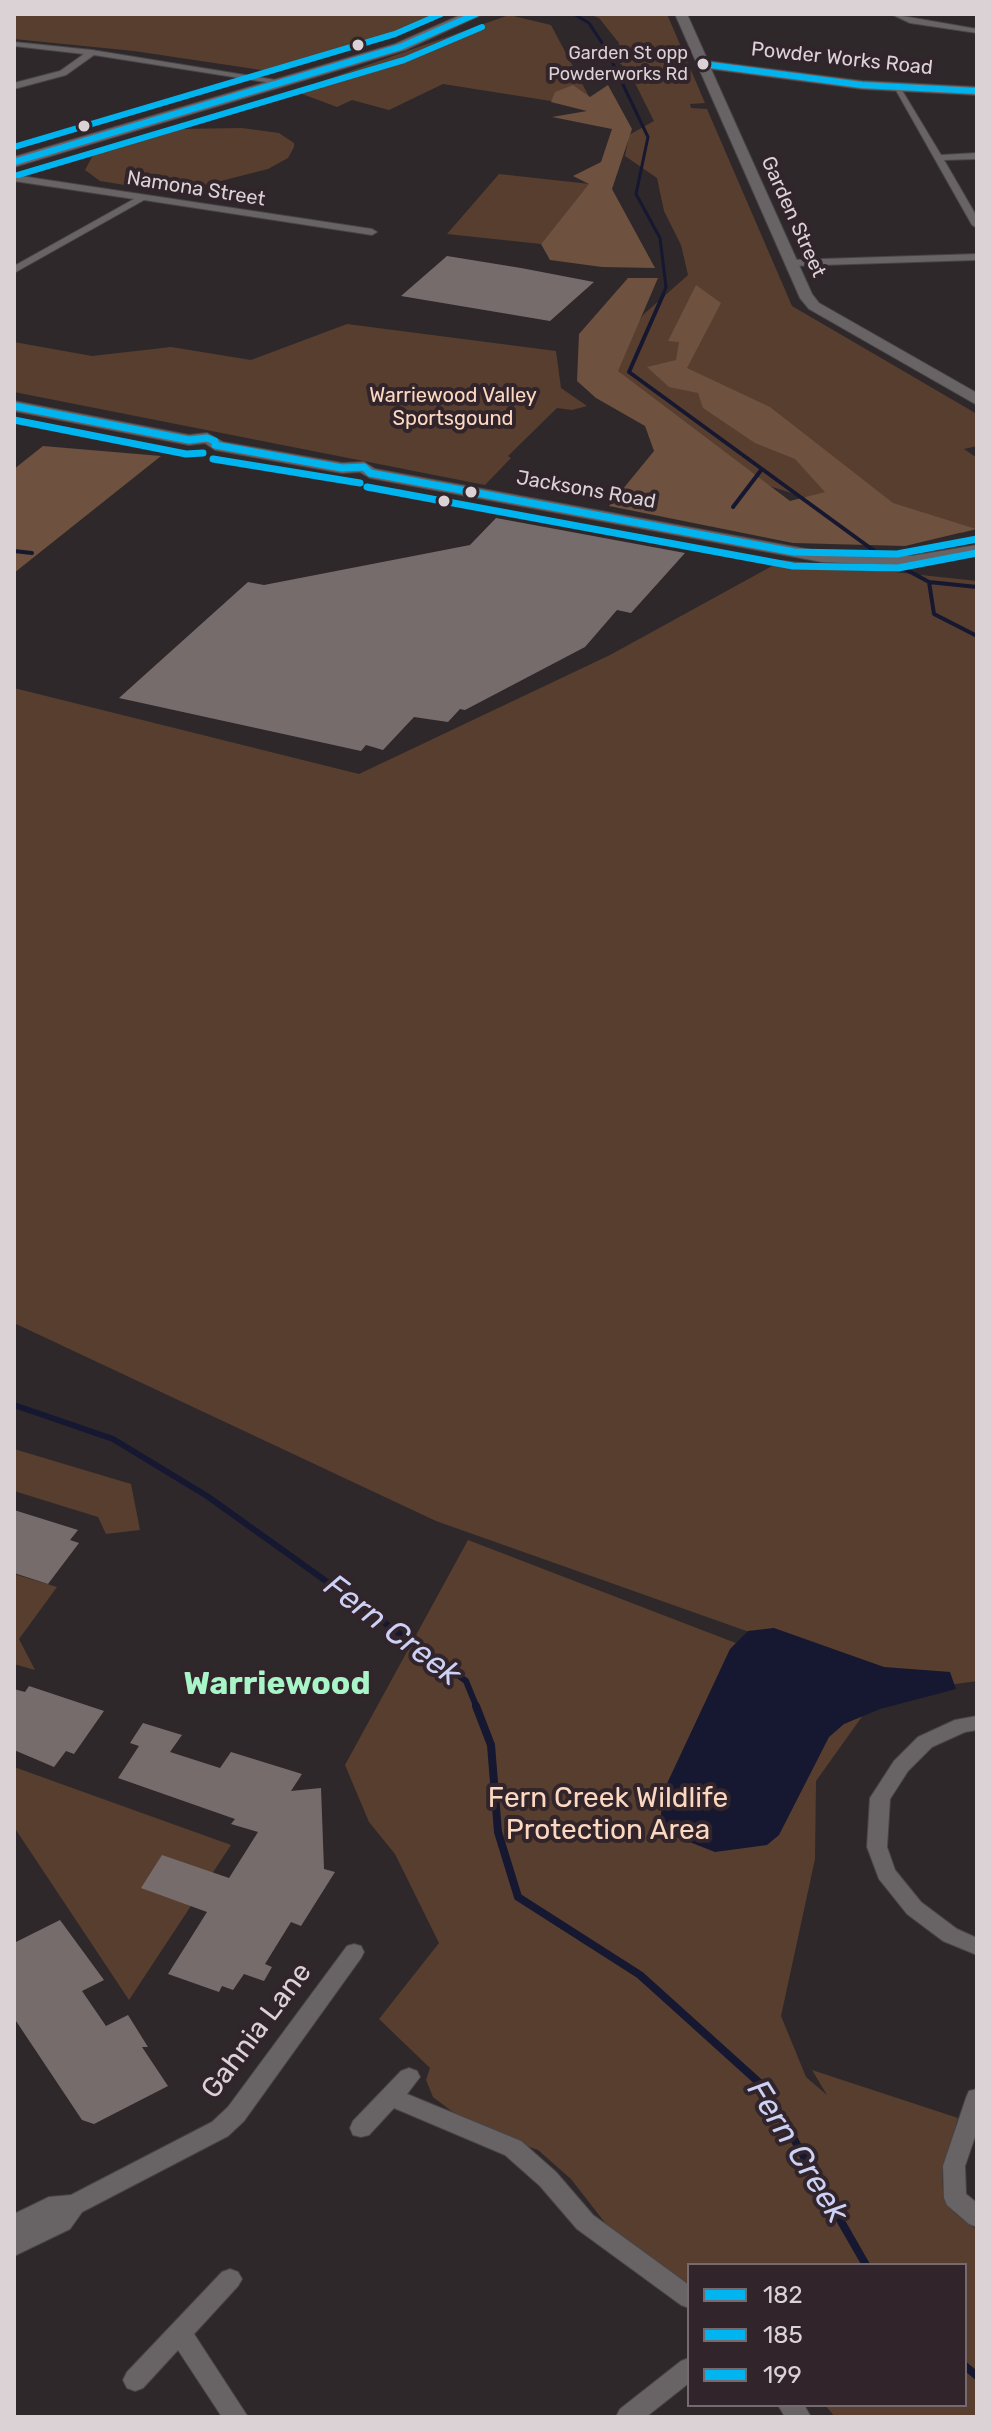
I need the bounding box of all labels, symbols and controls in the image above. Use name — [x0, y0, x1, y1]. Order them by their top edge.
unlabelled marker — [350, 37, 366, 53]
street label: Powder Works Road — [750, 38, 934, 80]
place label: Garden St opp Powderworks Rd — [548, 43, 688, 86]
marker: Garden St opp Powderworks Rd — [695, 56, 711, 72]
unlabelled marker — [76, 118, 92, 134]
street label: Garden Street — [756, 153, 830, 281]
street label: Namona Street — [125, 166, 267, 212]
park label: Warriewood Valley Sportsgound — [369, 384, 537, 431]
street label: Jacksons Road — [514, 466, 658, 514]
unlabelled marker — [463, 484, 479, 500]
unlabelled marker — [436, 493, 452, 509]
water label: Fern Creek — [316, 1567, 468, 1695]
district label: Warriewood — [183, 1666, 371, 1704]
park label: Fern Creek Wildlife Protection Area — [488, 1782, 728, 1848]
street label: Gahnia Lane — [195, 1956, 319, 2106]
water label: Fern Creek — [738, 2073, 856, 2231]
legend — [687, 2263, 967, 2407]
text: 182 — [763, 2281, 803, 2309]
text: 185 — [763, 2321, 803, 2349]
text: 199 — [763, 2361, 802, 2389]

